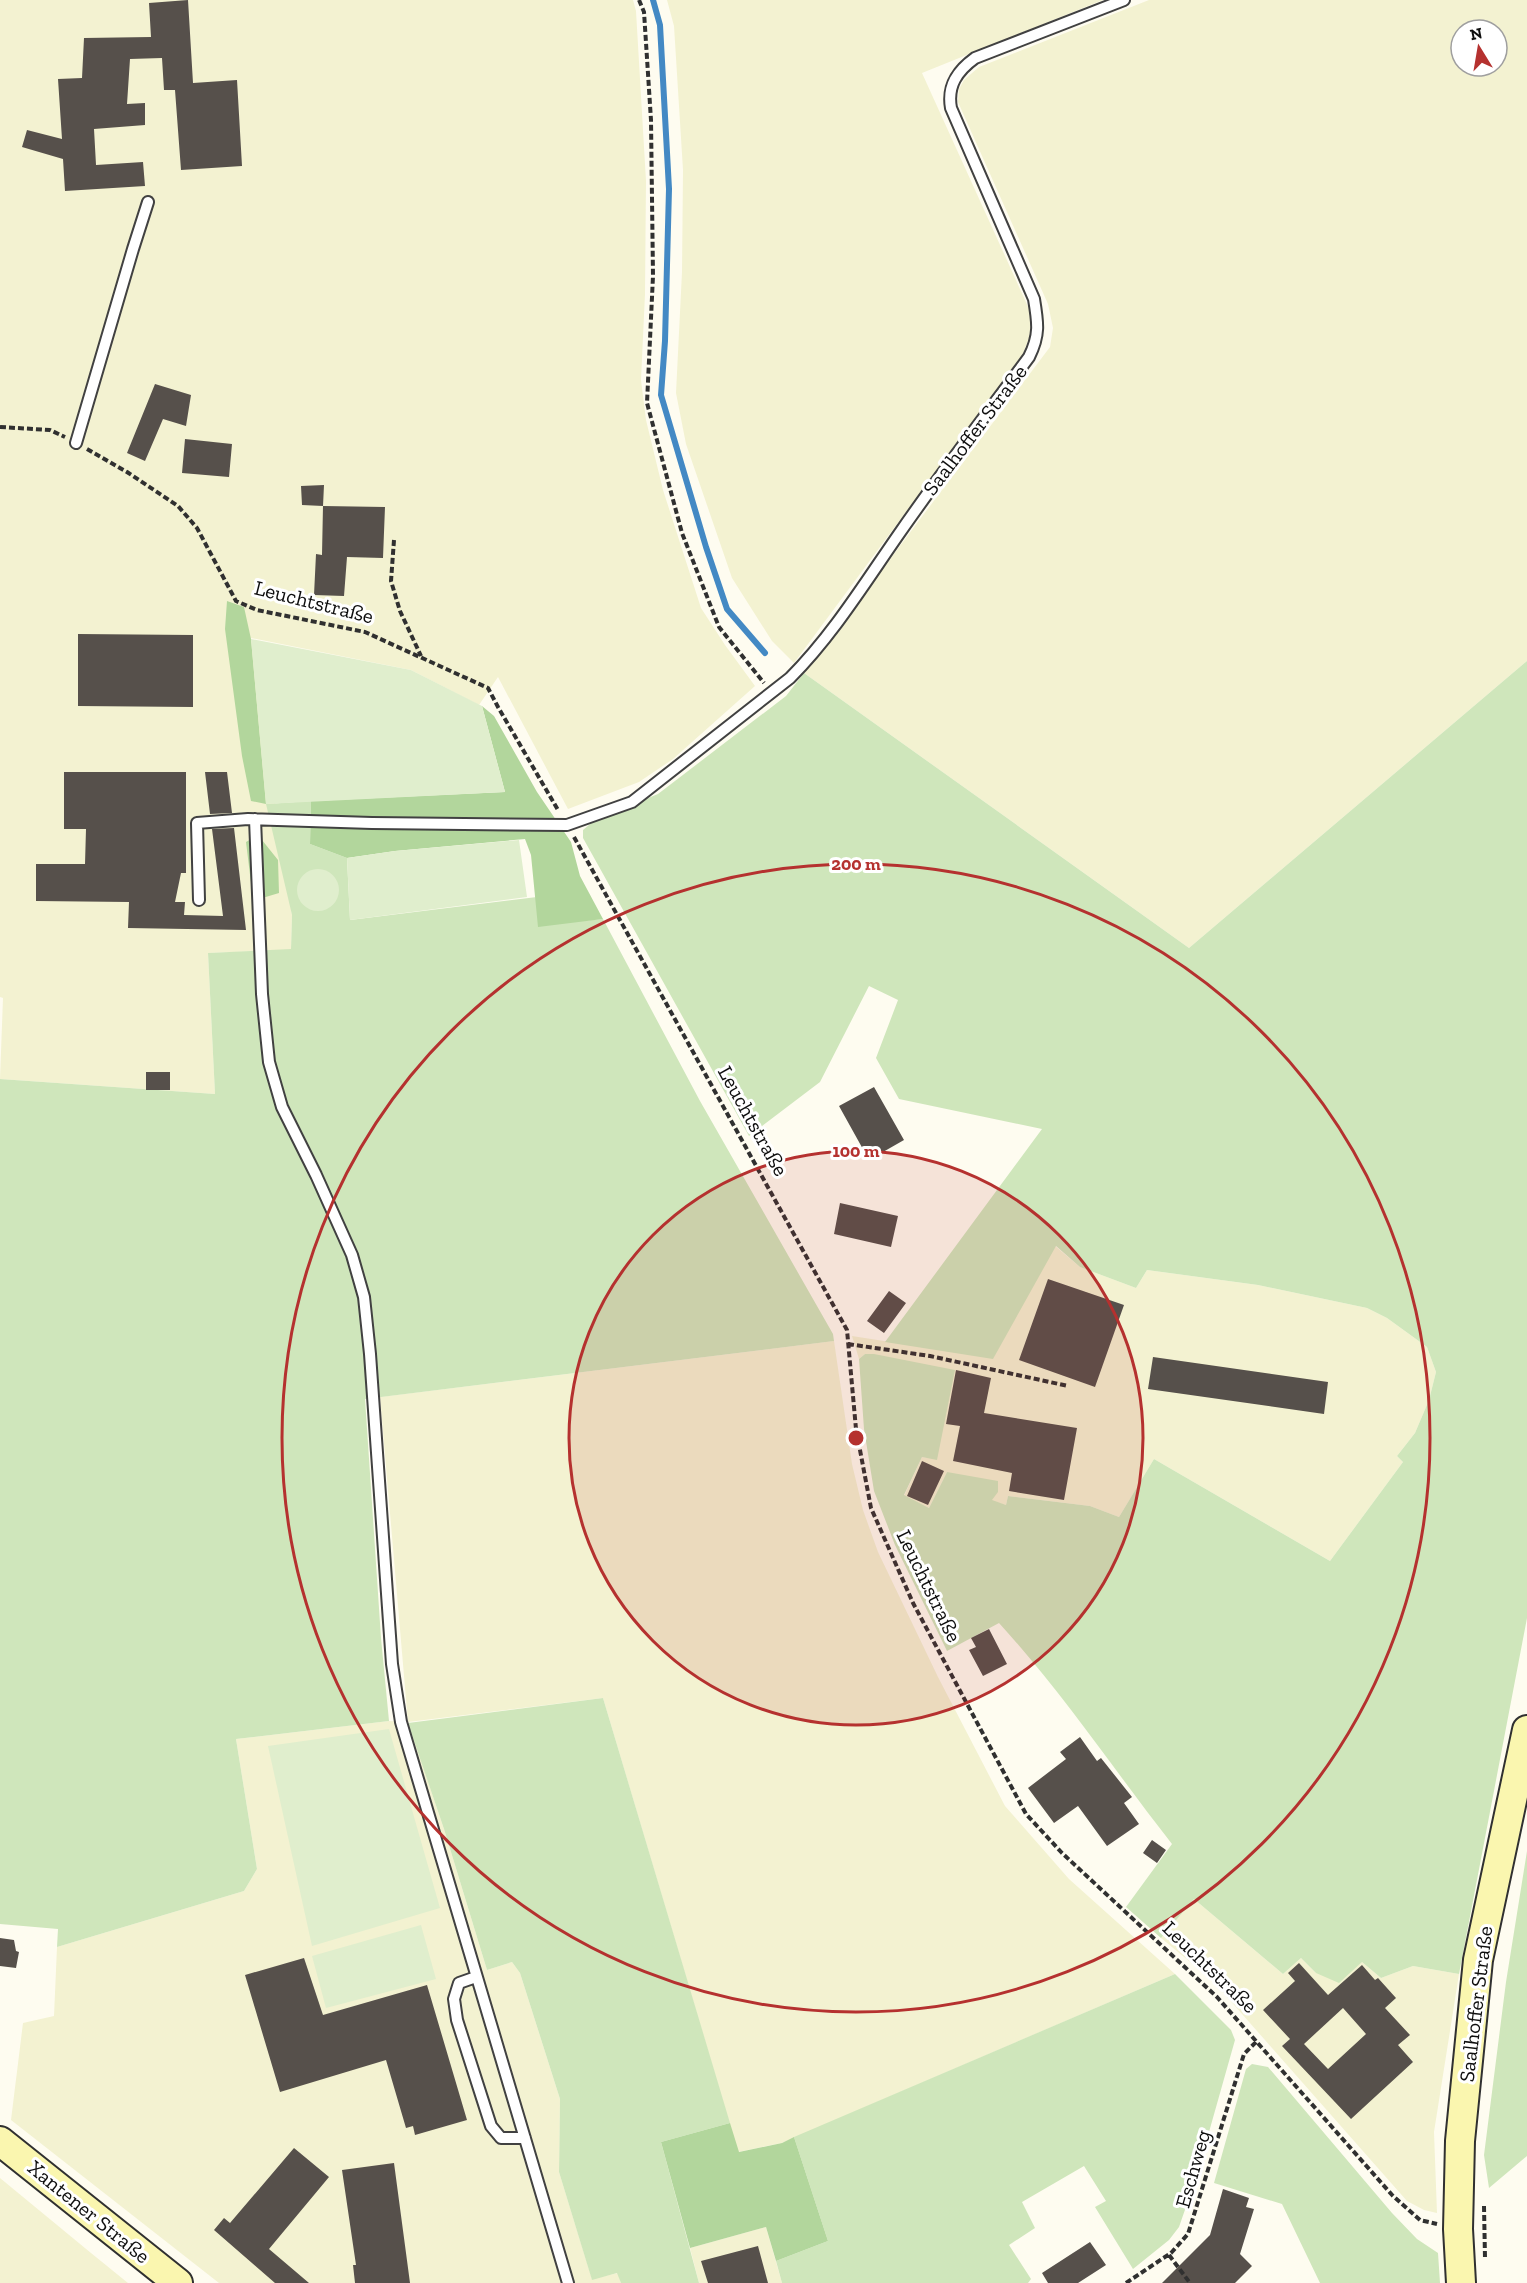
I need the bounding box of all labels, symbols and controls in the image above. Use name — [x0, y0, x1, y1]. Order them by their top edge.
north arrow — [1449, 18, 1509, 78]
text: N — [1468, 23, 1484, 44]
street label: Saalhoffer Straße — [917, 359, 1032, 500]
street label: Leuchtstraße — [252, 575, 376, 628]
text: 200 m — [831, 853, 881, 875]
street label: Leuchtstraße — [713, 1061, 794, 1180]
text: 100 m — [832, 1140, 880, 1162]
centre of rings — [846, 1428, 866, 1448]
street label: Leuchtstraße — [892, 1526, 967, 1646]
street label: Leuchtstraße — [1158, 1915, 1263, 2018]
street label: Saalhoffer Straße — [1454, 1924, 1497, 2083]
street label: Eschweg — [1169, 2127, 1216, 2211]
street label: Xantener Straße — [23, 2155, 155, 2269]

